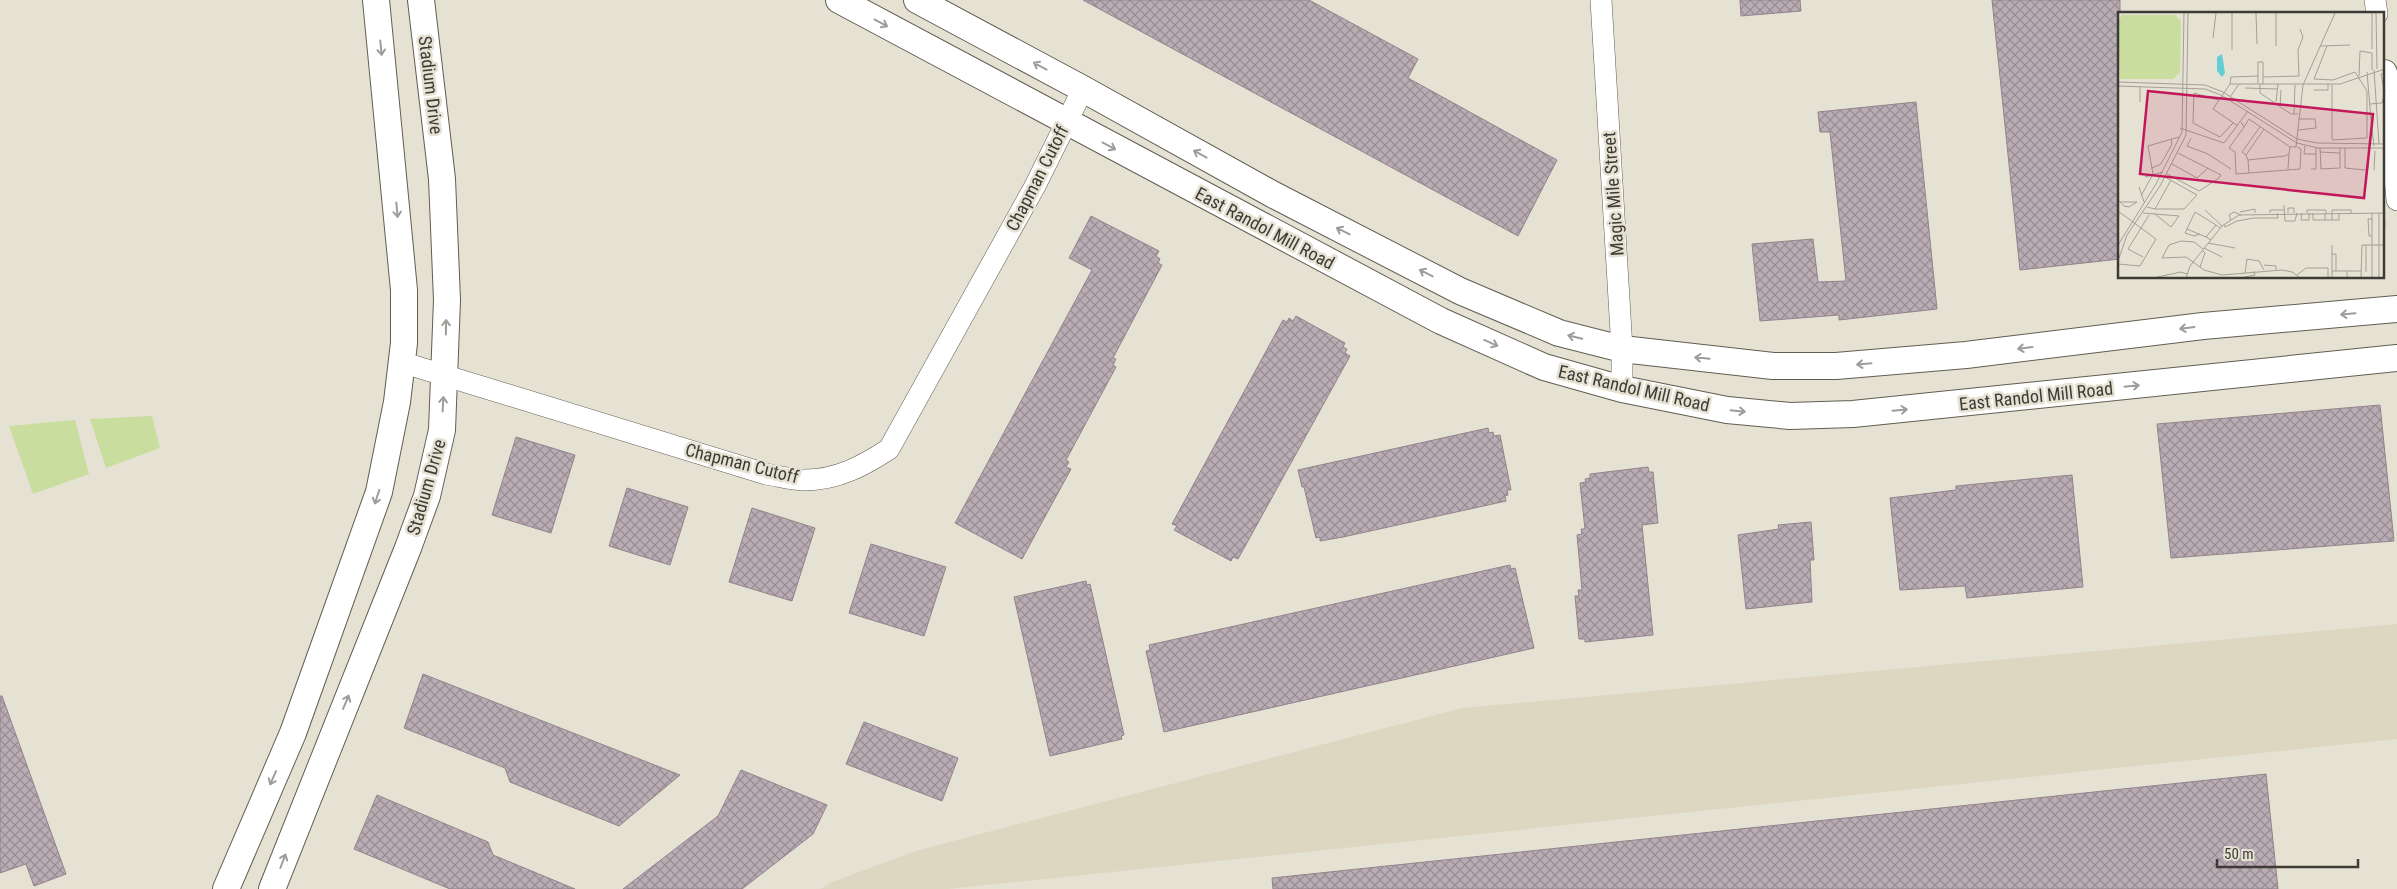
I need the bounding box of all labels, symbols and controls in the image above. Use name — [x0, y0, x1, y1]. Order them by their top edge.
inset map — [2118, 12, 2384, 279]
one-way arrow — [874, 18, 889, 28]
street label: Stadium Drive — [415, 35, 447, 135]
one-way arrow — [376, 40, 386, 56]
one-way arrow — [1032, 61, 1047, 71]
street label: Chapman Cutoff — [1001, 121, 1073, 234]
street label: Magic Mile Street — [1598, 131, 1628, 257]
one-way arrow — [1101, 142, 1116, 151]
one-way arrow — [1193, 149, 1208, 158]
street label: East Randol Mill Road — [1192, 182, 1338, 274]
one-way arrow — [392, 202, 402, 218]
one-way arrow — [1336, 226, 1351, 236]
one-way arrow — [1419, 268, 1434, 277]
one-way arrow — [2341, 309, 2357, 318]
one-way arrow — [441, 319, 451, 336]
one-way arrow — [2179, 323, 2195, 333]
one-way arrow — [1568, 332, 1584, 341]
one-way arrow — [1483, 339, 1498, 349]
one-way arrow — [2018, 343, 2034, 353]
one-way arrow — [1694, 353, 1710, 363]
one-way arrow — [1856, 359, 1872, 368]
street label: East Randol Mill Road — [1556, 360, 1712, 416]
street label: East Randol Mill Road — [1958, 377, 2114, 415]
one-way arrow — [2123, 381, 2139, 391]
one-way arrow — [439, 396, 448, 412]
one-way arrow — [1892, 405, 1908, 414]
one-way arrow — [1730, 406, 1746, 416]
street label: Stadium Drive — [402, 437, 450, 537]
street label: Chapman Cutoff — [683, 439, 801, 487]
one-way arrow — [371, 489, 381, 505]
one-way arrow — [342, 695, 352, 710]
one-way arrow — [268, 770, 278, 785]
scale bar — [2217, 836, 2358, 868]
text: 50 m — [2224, 845, 2254, 863]
one-way arrow — [279, 854, 288, 870]

